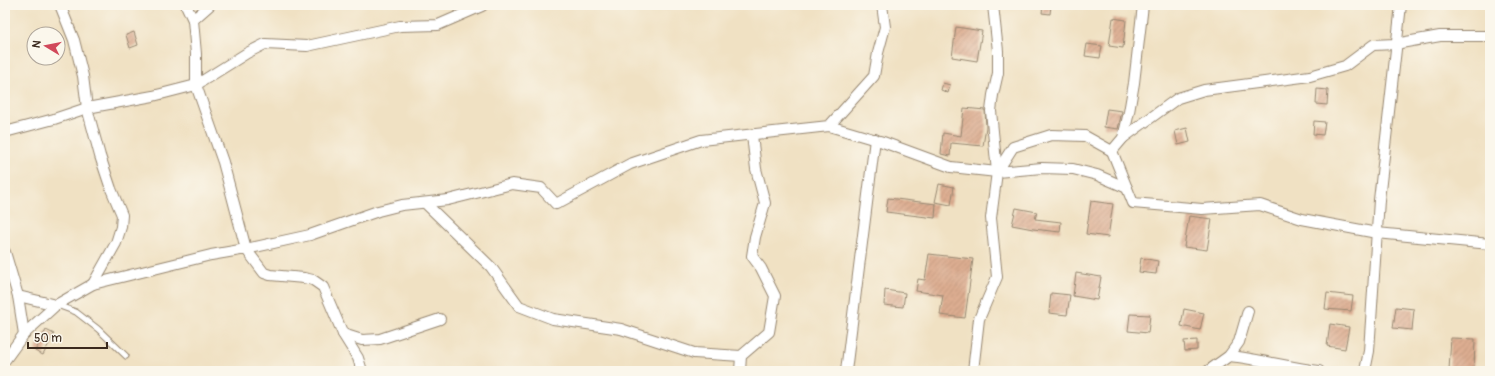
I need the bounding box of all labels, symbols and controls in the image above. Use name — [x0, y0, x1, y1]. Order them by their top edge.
north arrow — [26, 26, 66, 66]
text: N — [30, 39, 44, 49]
scale bar — [28, 324, 107, 350]
text: 50 m — [34, 331, 62, 346]

